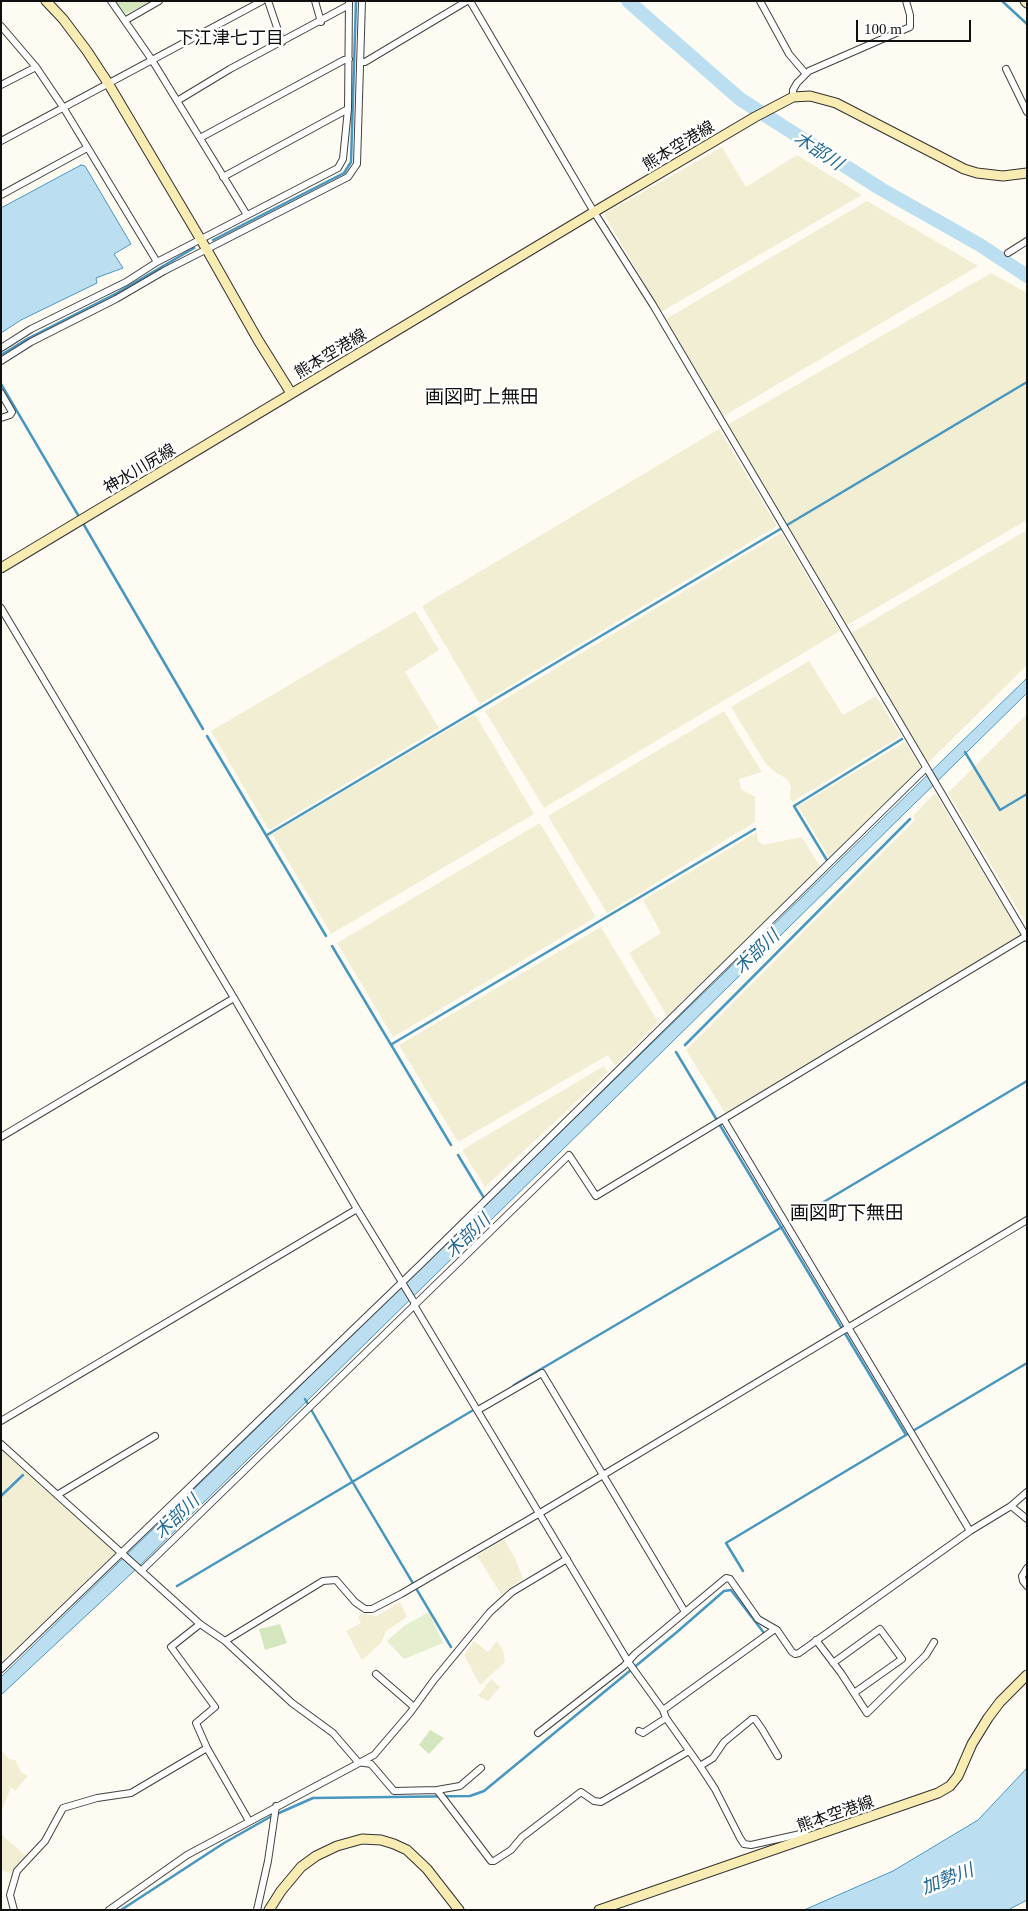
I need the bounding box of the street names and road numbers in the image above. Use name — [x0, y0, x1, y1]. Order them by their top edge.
street label: 熊本空港線 — [639, 116, 717, 174]
street label: 熊本空港線 — [291, 324, 369, 382]
street label: 神水川尻線 — [100, 439, 178, 497]
street label: 熊本空港線 — [794, 1791, 876, 1835]

